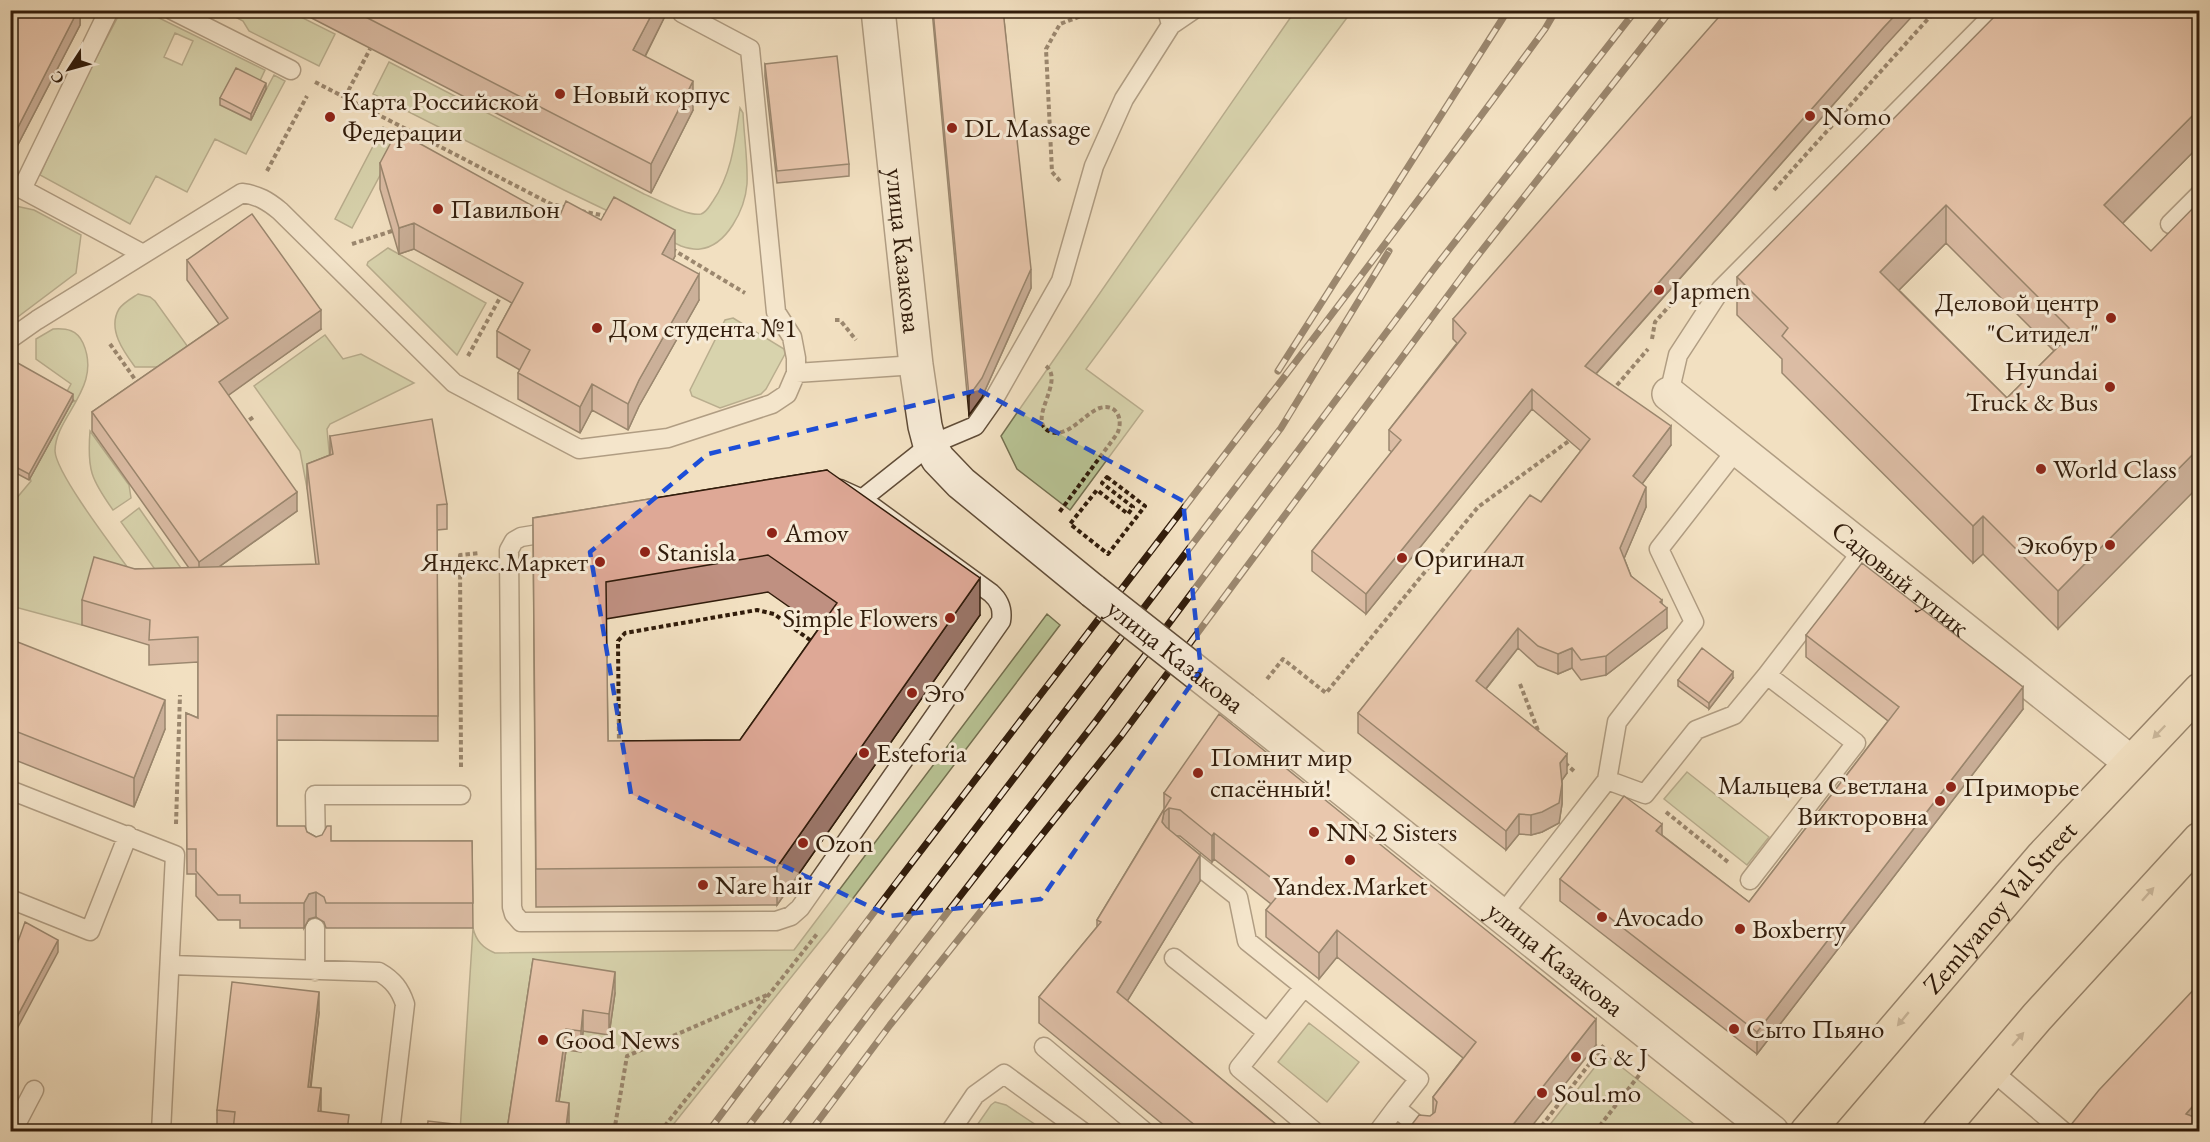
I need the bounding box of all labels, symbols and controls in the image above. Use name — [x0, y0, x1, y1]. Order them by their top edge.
north arrow — [39, 39, 99, 99]
text: С — [45, 67, 69, 88]
place label: Новый корпус — [572, 76, 730, 111]
place label: Карта Российской Федерации — [342, 83, 539, 149]
marker: Новый корпус — [553, 87, 567, 101]
place label: Nomo — [1822, 98, 1891, 133]
marker: Nomo — [1803, 109, 1817, 123]
marker: Карта Российской Федерации — [323, 110, 337, 124]
place label: DL Massage — [964, 110, 1091, 145]
marker: DL Massage — [945, 121, 959, 135]
street label: улица Казакова — [878, 166, 931, 335]
place label: Павильон — [450, 191, 560, 226]
marker: Павильон — [431, 202, 445, 216]
place label: Japmen — [1669, 272, 1751, 307]
marker: Japmen — [1652, 283, 1666, 297]
place label: Деловой центр "Ситидел" — [1935, 284, 2099, 350]
place label: Дом студента №1 — [609, 310, 797, 345]
marker: Деловой центр "Ситидел" — [2104, 311, 2118, 325]
marker: Дом студента №1 — [590, 321, 604, 335]
place label: Hyundai Truck & Bus — [1966, 353, 2098, 419]
marker: Hyundai Truck & Bus — [2103, 380, 2117, 394]
place label: World Class — [2053, 451, 2177, 486]
marker: World Class — [2034, 462, 2048, 476]
street label: Садовый тупик — [1824, 513, 1977, 644]
place label: Amov — [783, 515, 849, 550]
marker: Amov — [765, 526, 779, 540]
place label: Экобур — [2017, 527, 2098, 562]
place label: Stanisla — [657, 534, 736, 569]
marker: Экобур — [2103, 538, 2117, 552]
place label: Оригинал — [1414, 540, 1525, 575]
place label: Яндекс.Маркет — [420, 544, 588, 579]
marker: Stanisla — [638, 545, 652, 559]
marker: Оригинал — [1395, 551, 1409, 565]
marker: Яндекс.Маркет — [593, 555, 607, 569]
street label: улица Казакова — [1100, 590, 1252, 721]
place label: Simple Flowers — [782, 600, 938, 635]
marker: Simple Flowers — [943, 611, 957, 625]
place label: Эго — [924, 675, 965, 710]
marker: Эго — [905, 686, 919, 700]
one-way arrow — [2152, 725, 2166, 739]
place label: Esteforia — [876, 735, 967, 770]
place label: Помнит мир спасённый! — [1210, 739, 1352, 805]
marker: Esteforia — [857, 746, 871, 760]
marker: Помнит мир спасённый! — [1191, 766, 1205, 780]
place label: Мальцева Светлана Викторовна — [1718, 767, 1928, 833]
place label: Приморье — [1963, 769, 2079, 804]
marker: Приморье — [1944, 780, 1958, 794]
marker: Мальцева Светлана Викторовна — [1933, 794, 1947, 808]
street label: Zemlyanoy Val Street — [1915, 813, 2085, 1001]
place label: NN 2 Sisters — [1326, 814, 1457, 849]
place label: Ozon — [815, 825, 873, 860]
marker: NN 2 Sisters — [1307, 825, 1321, 839]
marker: Ozon — [796, 836, 810, 850]
marker: Yandex.Market — [1343, 853, 1357, 867]
place label: Nare hair — [715, 867, 812, 902]
place label: Yandex.Market — [1273, 868, 1428, 903]
marker: Nare hair — [696, 878, 710, 892]
one-way arrow — [2141, 887, 2154, 902]
street label: улица Казакова — [1480, 893, 1632, 1024]
place label: Avocado — [1613, 899, 1704, 934]
marker: Avocado — [1595, 910, 1609, 924]
place label: Boxberry — [1752, 911, 1846, 946]
marker: Boxberry — [1733, 922, 1747, 936]
place label: Сыто Пьяно — [1746, 1011, 1884, 1046]
one-way arrow — [1897, 1011, 1910, 1026]
place label: Good News — [555, 1022, 680, 1057]
marker: Сыто Пьяно — [1727, 1022, 1741, 1036]
one-way arrow — [2011, 1032, 2024, 1047]
marker: Good News — [536, 1033, 550, 1047]
place label: G & J — [1588, 1039, 1648, 1074]
marker: G & J — [1569, 1050, 1583, 1064]
place label: Soul.mo — [1554, 1075, 1641, 1110]
marker: Soul.mo — [1535, 1086, 1549, 1100]

